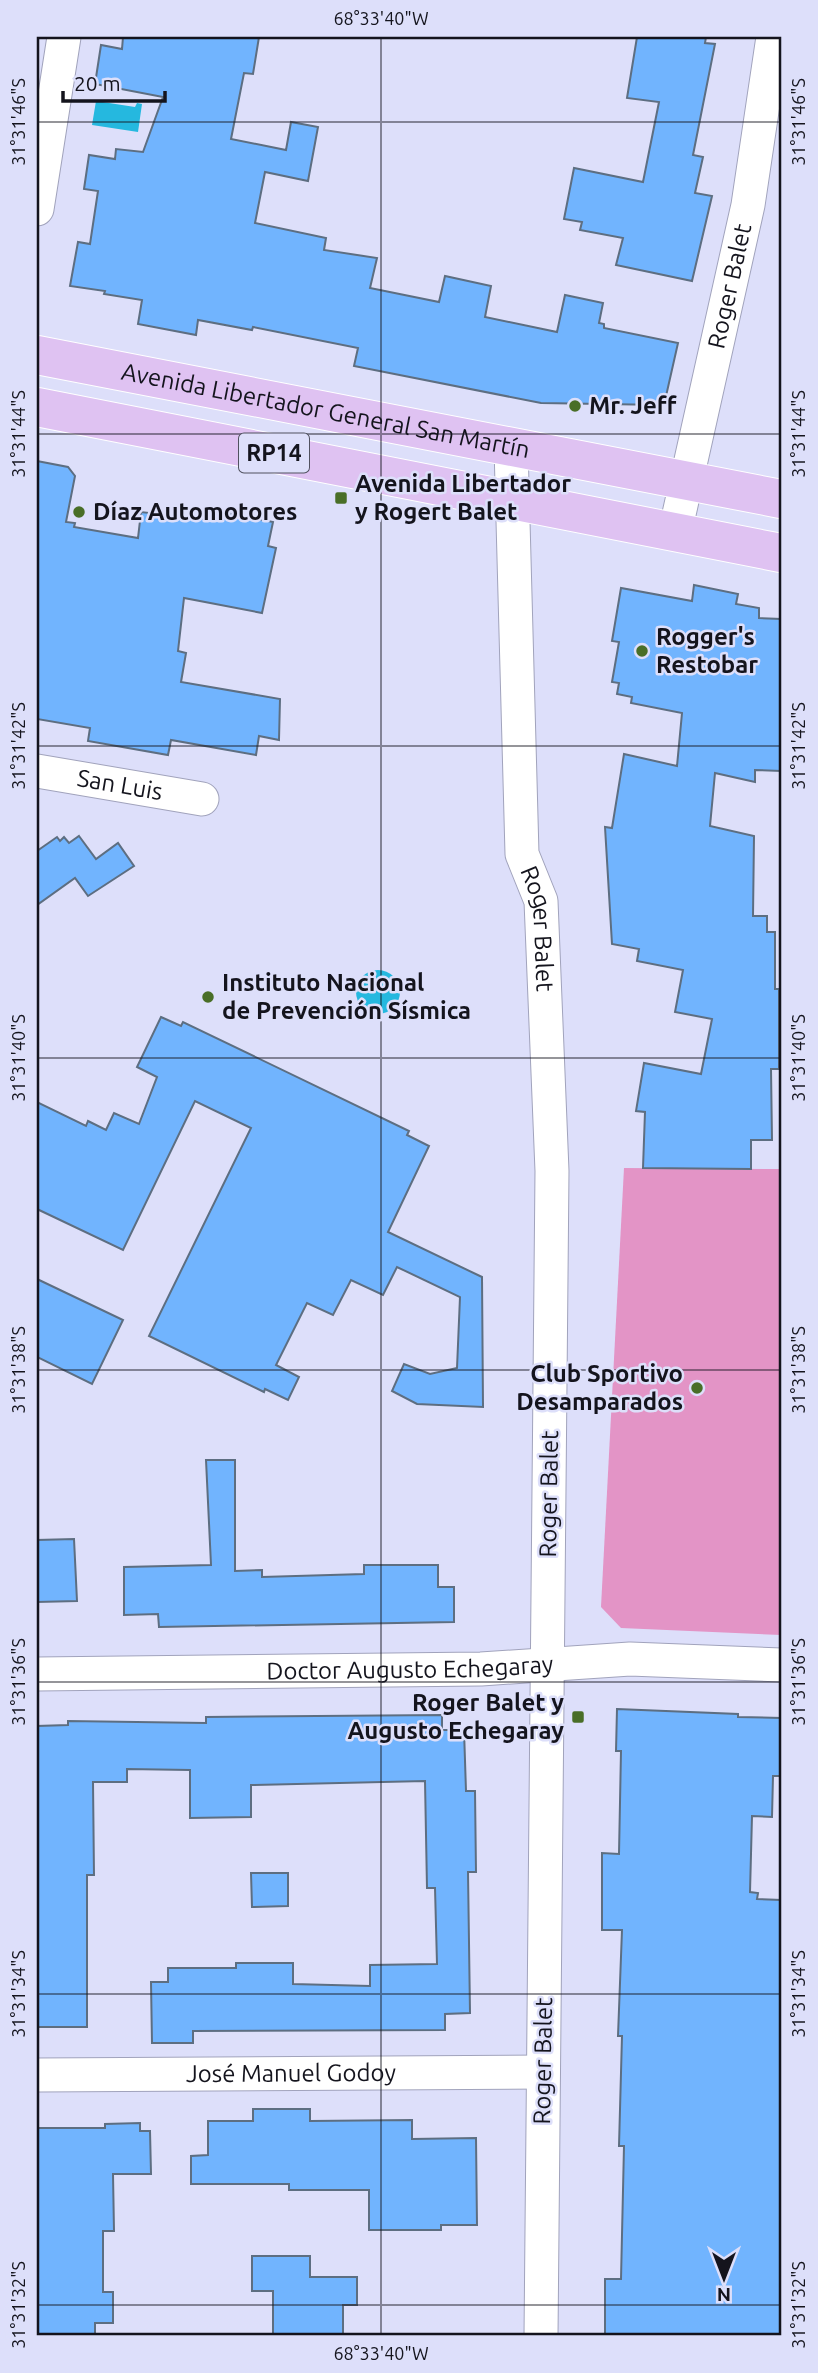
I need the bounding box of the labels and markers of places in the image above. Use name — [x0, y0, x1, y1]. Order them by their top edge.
place label: Mr. Jeff — [589, 392, 677, 419]
marker: Mr. Jeff — [567, 398, 583, 414]
place label: Avenida Libertador y Rogert Balet — [355, 470, 571, 525]
marker: Avenida Libertador y Rogert Balet — [333, 490, 349, 506]
place label: Díaz Automotores — [93, 498, 297, 525]
marker: Díaz Automotores — [71, 504, 87, 520]
place label: Rogger's Restobar — [656, 623, 758, 678]
marker: Rogger's Restobar — [634, 643, 650, 659]
place label: Instituto Nacional de Prevención Sísmica — [222, 969, 471, 1024]
marker: Instituto Nacional de Prevención Sísmica — [200, 989, 216, 1005]
place label: Club Sportivo Desamparados — [516, 1360, 683, 1415]
marker: Club Sportivo Desamparados — [689, 1380, 705, 1396]
place label: Roger Balet y Augusto Echegaray — [347, 1689, 564, 1744]
marker: Roger Balet y Augusto Echegaray — [570, 1709, 586, 1725]

